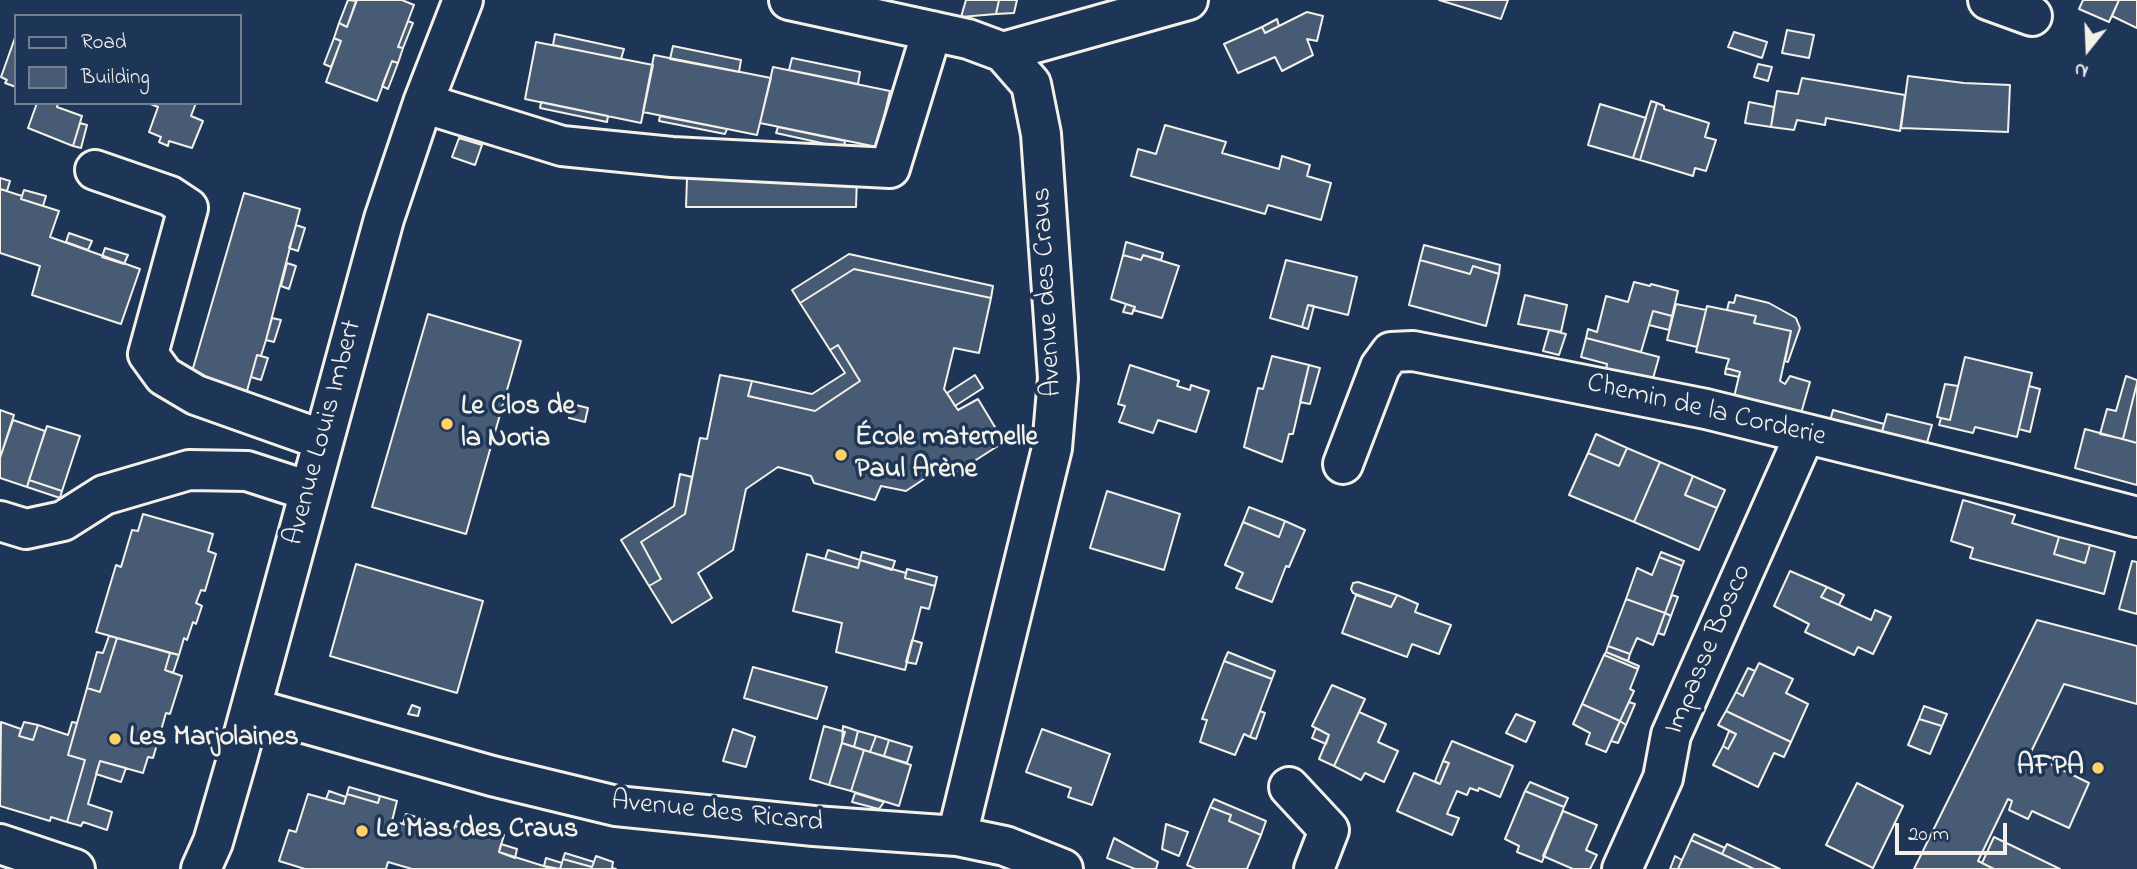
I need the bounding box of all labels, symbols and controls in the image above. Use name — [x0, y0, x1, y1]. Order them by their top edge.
legend — [14, 14, 242, 105]
north arrow — [2053, 14, 2123, 84]
text: Road — [81, 28, 127, 58]
text: N — [2071, 55, 2092, 84]
text: Building — [81, 63, 150, 93]
street label: Avenue des Craus — [1027, 186, 1071, 398]
street label: Avenue Louis Imbert — [279, 317, 371, 549]
street label: Chemin de la Corderie — [1583, 368, 1829, 456]
place label: Le Clos de la Noria — [461, 391, 575, 457]
marker: Le Clos de la Noria — [439, 416, 455, 432]
place label: École maternelle Paul Arène — [855, 422, 1038, 488]
marker: École maternelle Paul Arène — [833, 447, 849, 463]
street label: Impasse Bosco — [1659, 560, 1761, 740]
place label: Les Marjolaines — [129, 722, 299, 756]
marker: Les Marjolaines — [107, 731, 123, 747]
place label: AFPA — [2017, 751, 2084, 785]
marker: AFPA — [2090, 760, 2106, 776]
street label: Avenue des Ricard — [609, 786, 825, 842]
scale bar — [1899, 810, 2011, 854]
place label: Le Mas des Craus — [376, 814, 578, 848]
text: 20 m — [1908, 820, 1949, 850]
marker: Le Mas des Craus — [354, 823, 370, 839]

